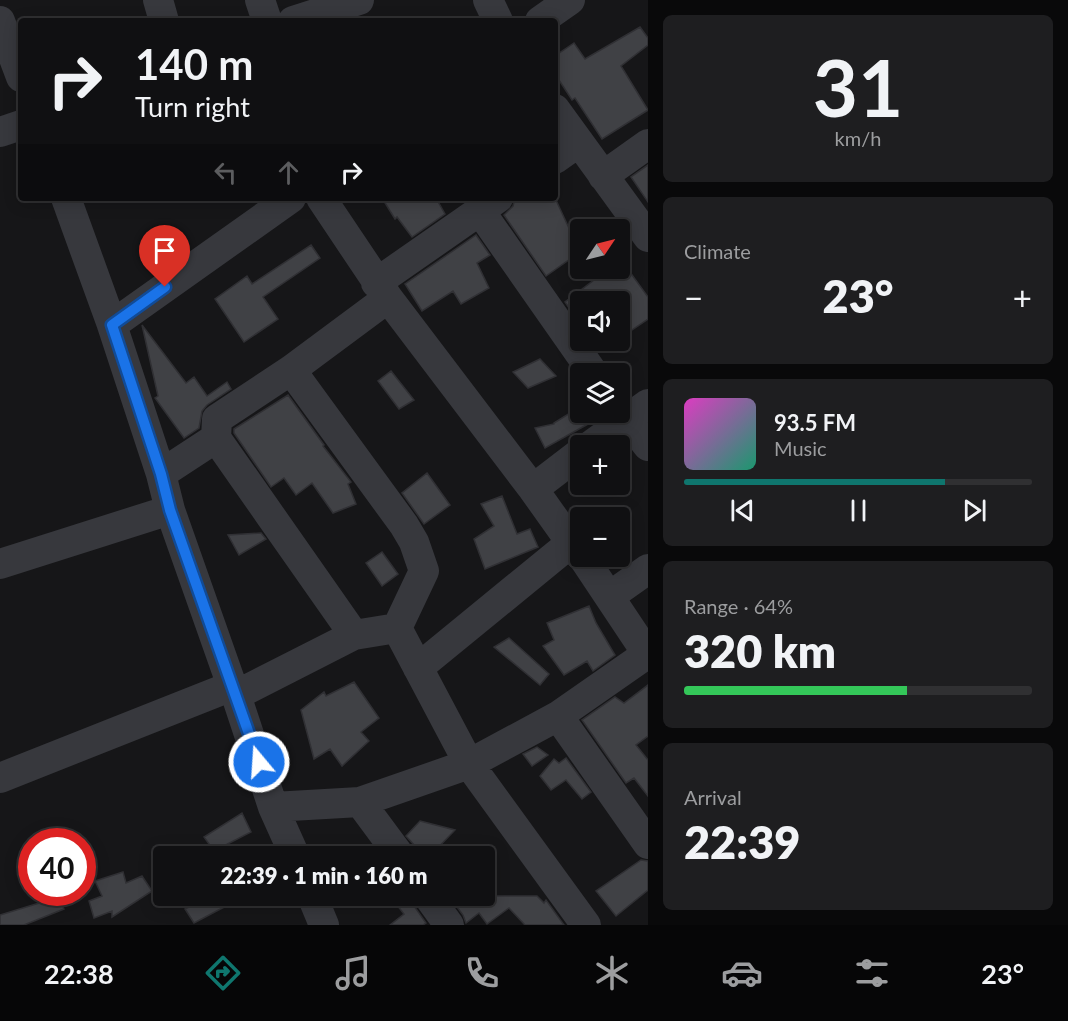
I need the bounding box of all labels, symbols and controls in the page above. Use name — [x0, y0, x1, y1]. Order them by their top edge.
text: 140 m — [135, 39, 253, 89]
text: 31 — [813, 40, 903, 134]
icon: right — [36, 42, 114, 120]
text: Turn right — [135, 90, 250, 123]
text: km/h — [835, 126, 881, 150]
icon: left — [209, 156, 242, 189]
icon: ahead — [272, 156, 305, 189]
icon: right — [335, 156, 368, 189]
north arrow — [570, 219, 630, 279]
map controls — [570, 219, 630, 567]
pin — [139, 225, 190, 287]
icon: arrive — [148, 234, 181, 267]
text: Climate — [684, 239, 751, 263]
text: 23° — [823, 269, 893, 323]
text: − — [684, 277, 703, 317]
text: + — [1013, 277, 1032, 317]
button: sound — [570, 291, 630, 351]
button: layers — [570, 363, 630, 423]
text: 93.5 FM — [774, 409, 856, 436]
button: + — [570, 435, 630, 495]
text: Music — [774, 436, 827, 460]
icon: previous — [726, 494, 759, 527]
icon: pause — [842, 494, 875, 527]
icon: next — [958, 494, 991, 527]
button: − — [570, 507, 630, 567]
text: Range · 64% — [684, 594, 793, 618]
text: 320 km — [684, 624, 836, 678]
position arrow — [227, 730, 291, 794]
text: Arrival — [684, 785, 742, 809]
text: 22:39 — [684, 815, 800, 869]
speed limit sign: 40 — [18, 828, 96, 906]
text: 22:39 · 1 min · 160 m — [221, 862, 427, 889]
icon: directions — [202, 952, 244, 994]
icon: music — [332, 952, 374, 994]
icon: phone — [461, 952, 503, 994]
icon: climate — [591, 952, 633, 994]
icon: car — [721, 952, 763, 994]
icon: filters — [851, 952, 893, 994]
text: 22:38 — [44, 957, 114, 990]
text: 23° — [981, 957, 1024, 990]

